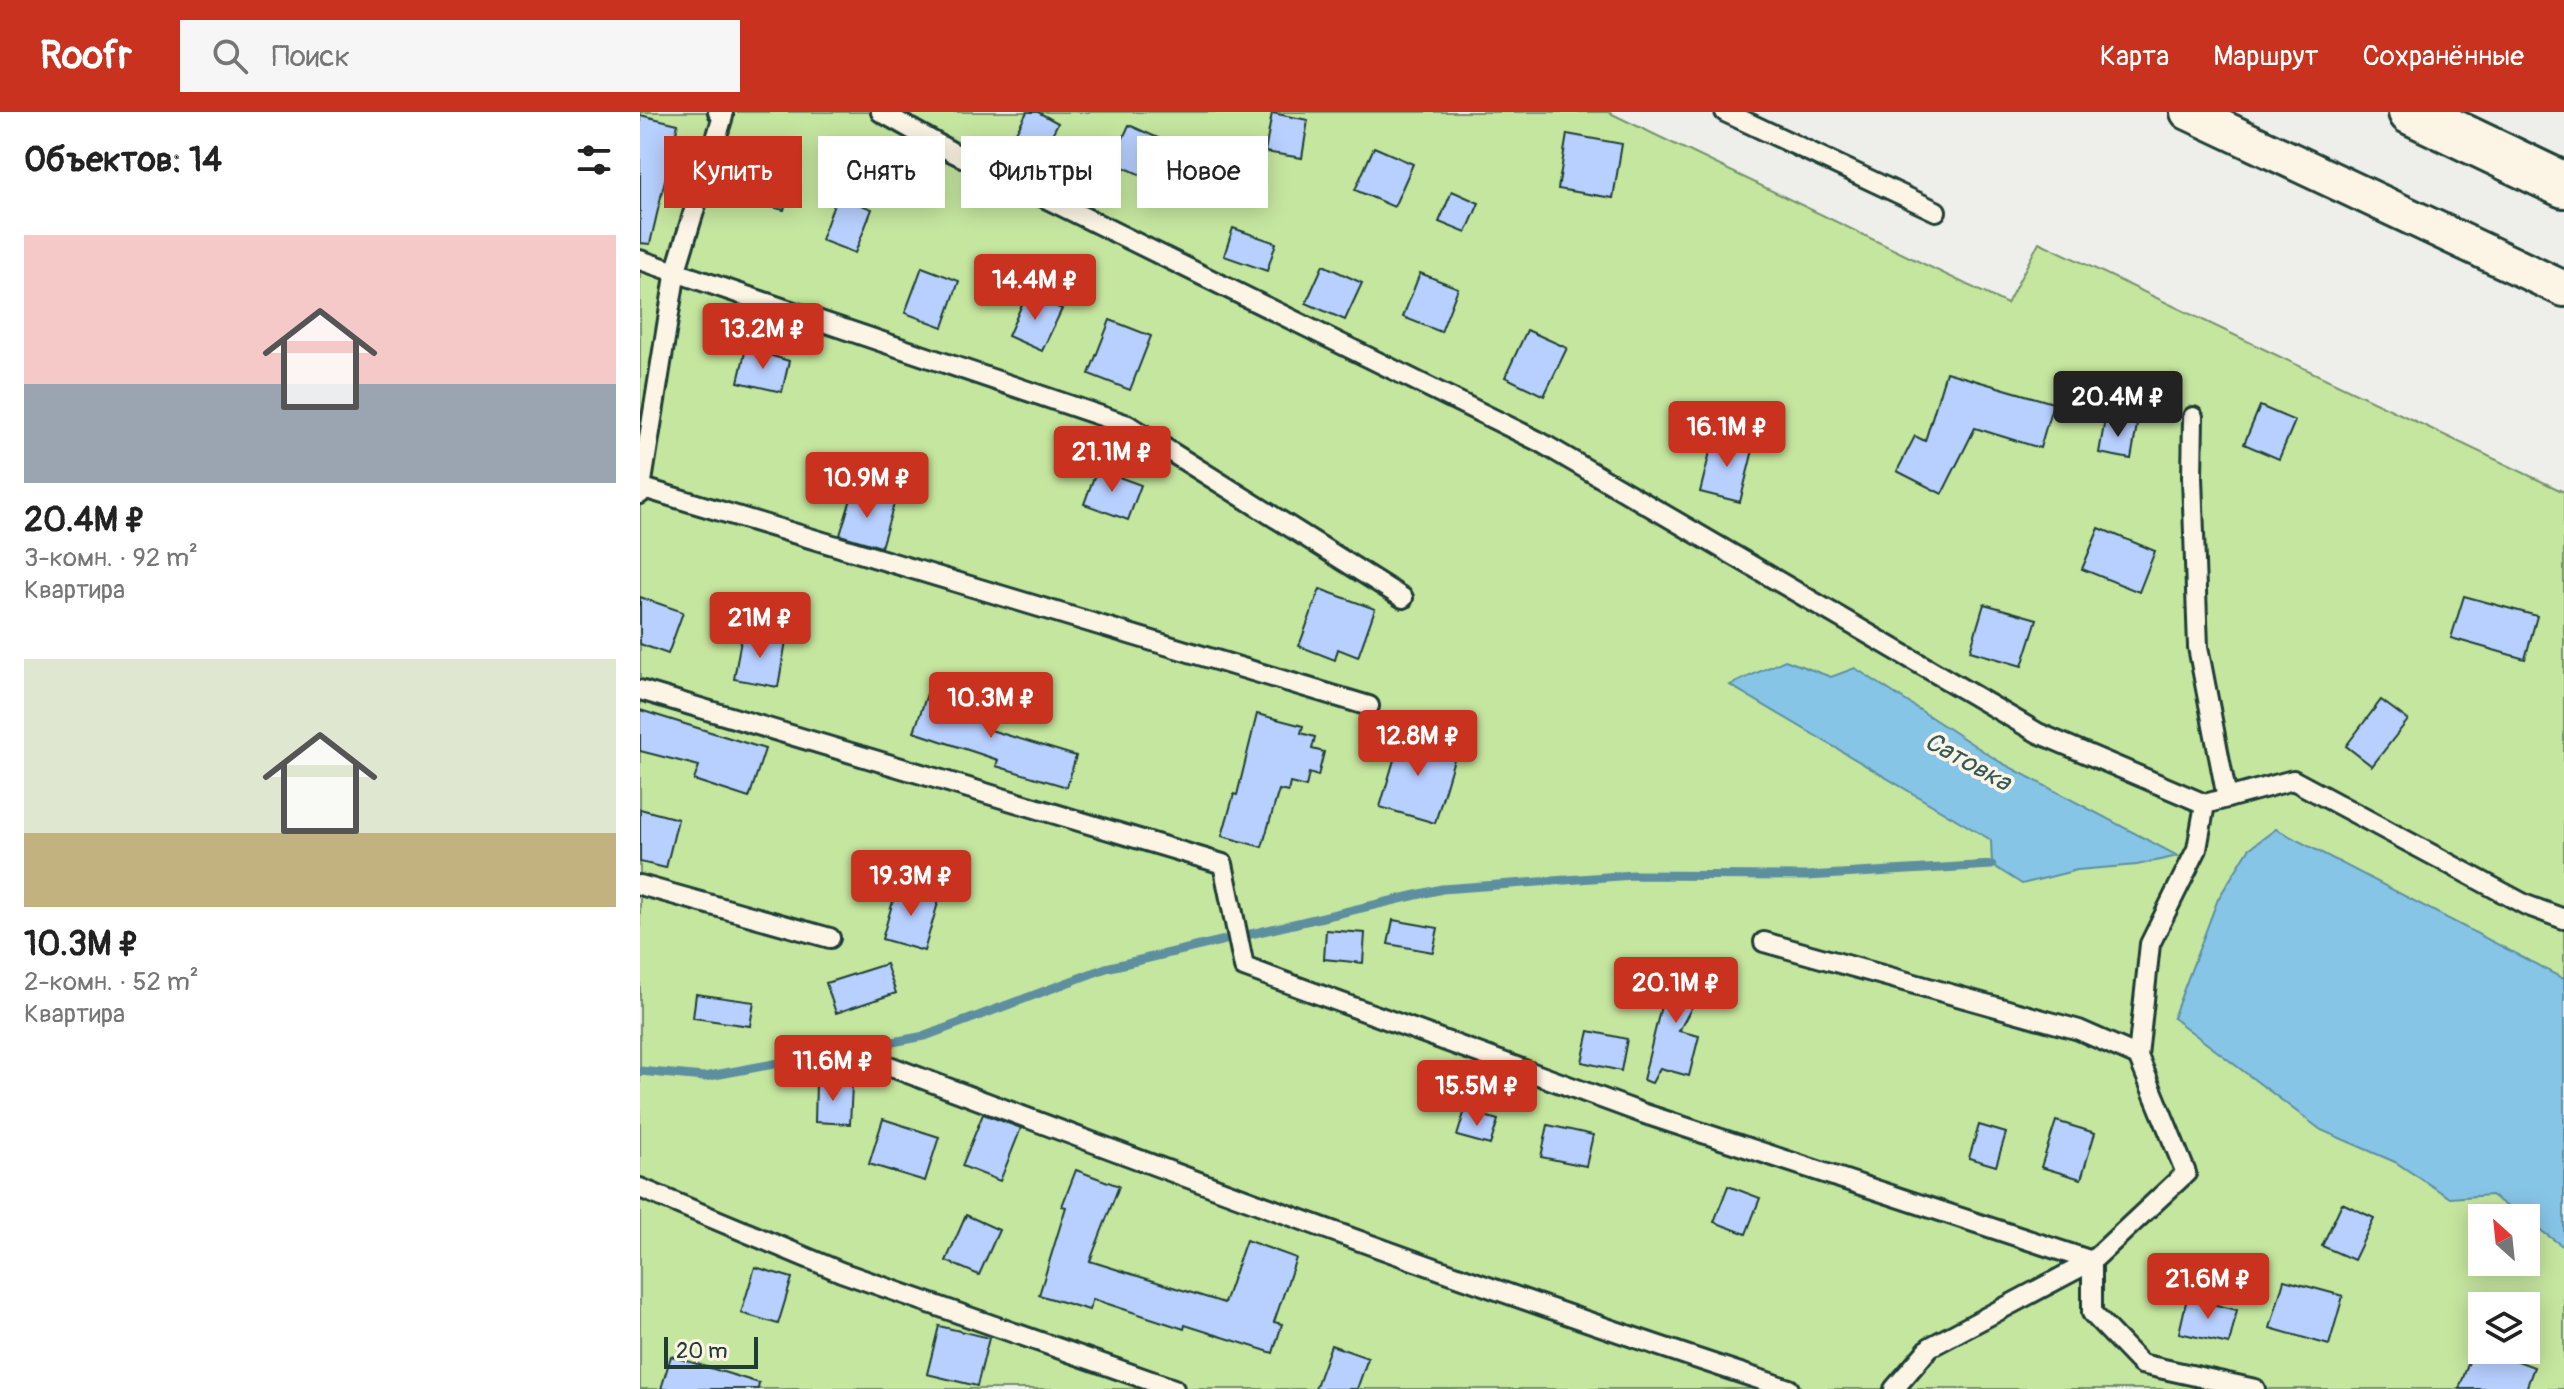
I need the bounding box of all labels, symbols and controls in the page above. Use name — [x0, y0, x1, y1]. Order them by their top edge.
search box — [180, 20, 740, 92]
text: Roofr — [40, 32, 132, 80]
icon: search — [208, 34, 252, 78]
text: Поиск — [272, 38, 350, 75]
text: Карта — [2100, 39, 2169, 74]
text: Маршрут — [2213, 39, 2319, 74]
text: Сохранённые — [2363, 39, 2524, 74]
chip: Купить — [664, 136, 802, 208]
chip: Снять — [818, 136, 945, 208]
chip: Фильтры — [961, 136, 1121, 208]
chip: Новое — [1137, 136, 1268, 208]
icon: filters — [572, 138, 616, 182]
text: Объектов: 14 — [24, 139, 222, 182]
pin: 14.4M ₽ — [961, 254, 1109, 322]
text: 14.4M ₽ — [992, 264, 1078, 296]
icon: home — [248, 287, 392, 431]
pin: 13.2M ₽ — [689, 303, 837, 371]
text: 13.2M ₽ — [721, 313, 805, 345]
pin: 20.4M ₽ — [2044, 371, 2192, 439]
text: 20.4M ₽ — [2071, 381, 2165, 413]
pin: 16.1M ₽ — [1653, 401, 1801, 469]
text: 16.1M ₽ — [1686, 411, 1768, 443]
pin: 21.1M ₽ — [1038, 426, 1186, 494]
text: 21.1M ₽ — [1072, 436, 1152, 468]
pin: 10.9M ₽ — [793, 452, 941, 520]
text: 10.9M ₽ — [824, 462, 910, 494]
text: 20.4M ₽ — [24, 499, 146, 542]
text: 3-комн. · 92 m² — [24, 542, 198, 574]
text: Квартира — [24, 574, 125, 606]
pin: 21M ₽ — [704, 592, 816, 660]
text: 21M ₽ — [728, 602, 792, 634]
pin: 10.3M ₽ — [917, 672, 1065, 740]
text: 10.3M ₽ — [947, 682, 1035, 714]
pin: 12.8M ₽ — [1344, 710, 1492, 778]
icon: home — [248, 711, 392, 855]
text: 12.8M ₽ — [1376, 720, 1460, 752]
water label: Сатовка — [1919, 725, 2018, 799]
pin: 19.3M ₽ — [837, 850, 985, 918]
text: 19.3M ₽ — [869, 860, 953, 892]
text: 10.3M ₽ — [24, 923, 139, 966]
pin: 20.1M ₽ — [1602, 957, 1750, 1025]
text: 2-комн. · 52 m² — [24, 966, 199, 998]
text: 20.1M ₽ — [1632, 967, 1720, 999]
text: Квартира — [24, 998, 125, 1030]
pin: 11.6M ₽ — [759, 1035, 907, 1103]
text: 11.6M ₽ — [792, 1045, 874, 1077]
pin: 15.5M ₽ — [1403, 1060, 1551, 1128]
text: 15.5M ₽ — [1435, 1070, 1519, 1102]
north arrow — [2468, 1204, 2540, 1276]
map controls — [2468, 1204, 2540, 1364]
pin: 21.6M ₽ — [2134, 1253, 2282, 1321]
text: 21.6M ₽ — [2165, 1263, 2251, 1295]
button: layers — [2468, 1292, 2540, 1364]
scale bar — [664, 1333, 758, 1369]
text: 20 m — [676, 1337, 728, 1365]

